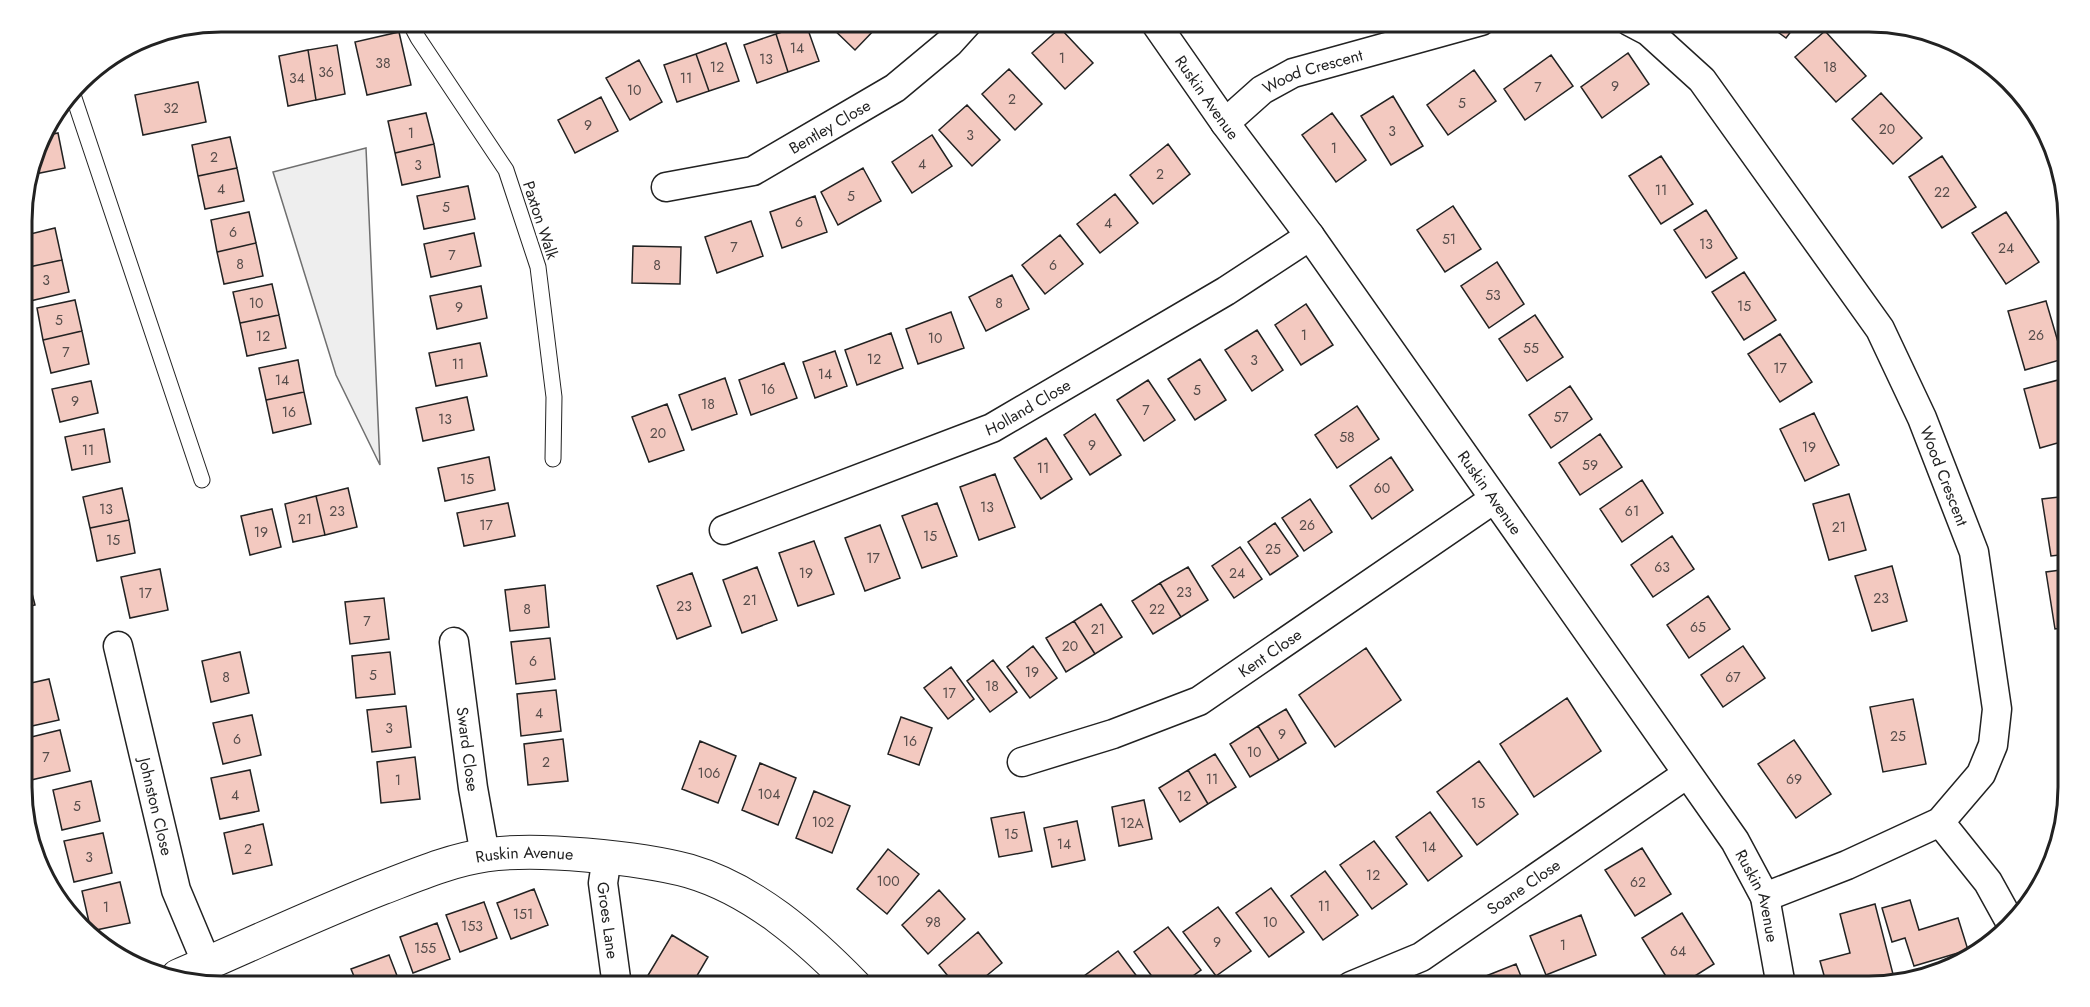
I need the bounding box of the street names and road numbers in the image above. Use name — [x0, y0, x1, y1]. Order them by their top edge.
street label: Wood Crescent — [1258, 43, 1365, 100]
street label: Ruskin Avenue — [1169, 51, 1244, 144]
street label: Bentley Close — [785, 94, 875, 160]
street label: Paxton Walk — [517, 178, 564, 263]
street label: Holland Close — [982, 373, 1075, 442]
street label: Wood Crescent — [1914, 423, 1974, 529]
street label: Ruskin Avenue — [1452, 446, 1527, 539]
street label: Kent Close — [1234, 623, 1306, 683]
street label: Sward Close — [451, 706, 484, 793]
street label: Johnston Close — [132, 753, 178, 858]
street label: Ruskin Avenue — [474, 841, 574, 869]
street label: Ruskin Avenue — [1730, 845, 1784, 944]
street label: Soane Close — [1482, 853, 1565, 921]
street label: Groes Lane — [591, 880, 624, 960]

